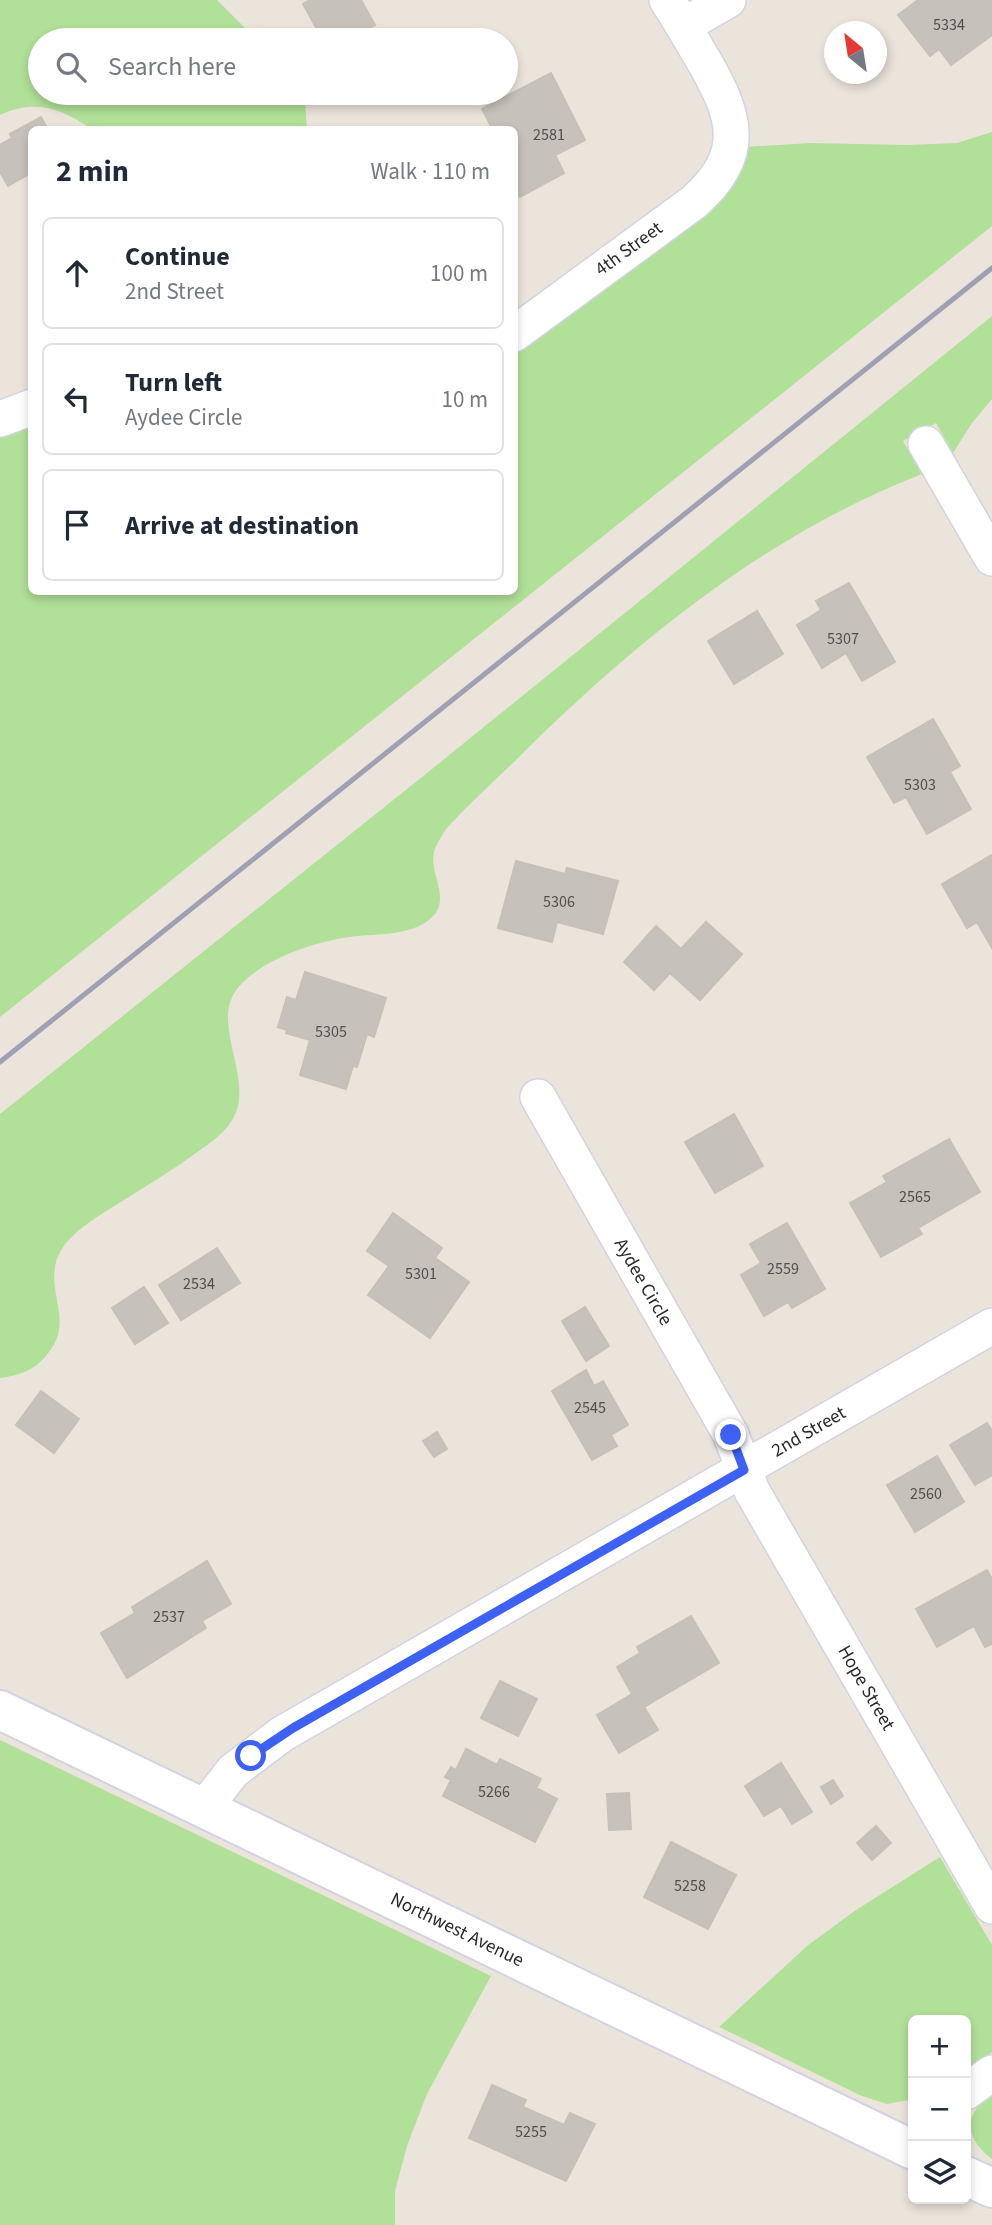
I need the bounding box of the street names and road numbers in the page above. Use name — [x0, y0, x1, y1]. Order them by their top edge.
street label: 4th Street — [590, 215, 669, 283]
street label: Aydee Circle — [607, 1233, 679, 1331]
street label: 2nd Street — [767, 1400, 852, 1464]
street label: Hope Street — [831, 1641, 901, 1736]
street label: Northwest Avenue — [386, 1886, 528, 1974]

